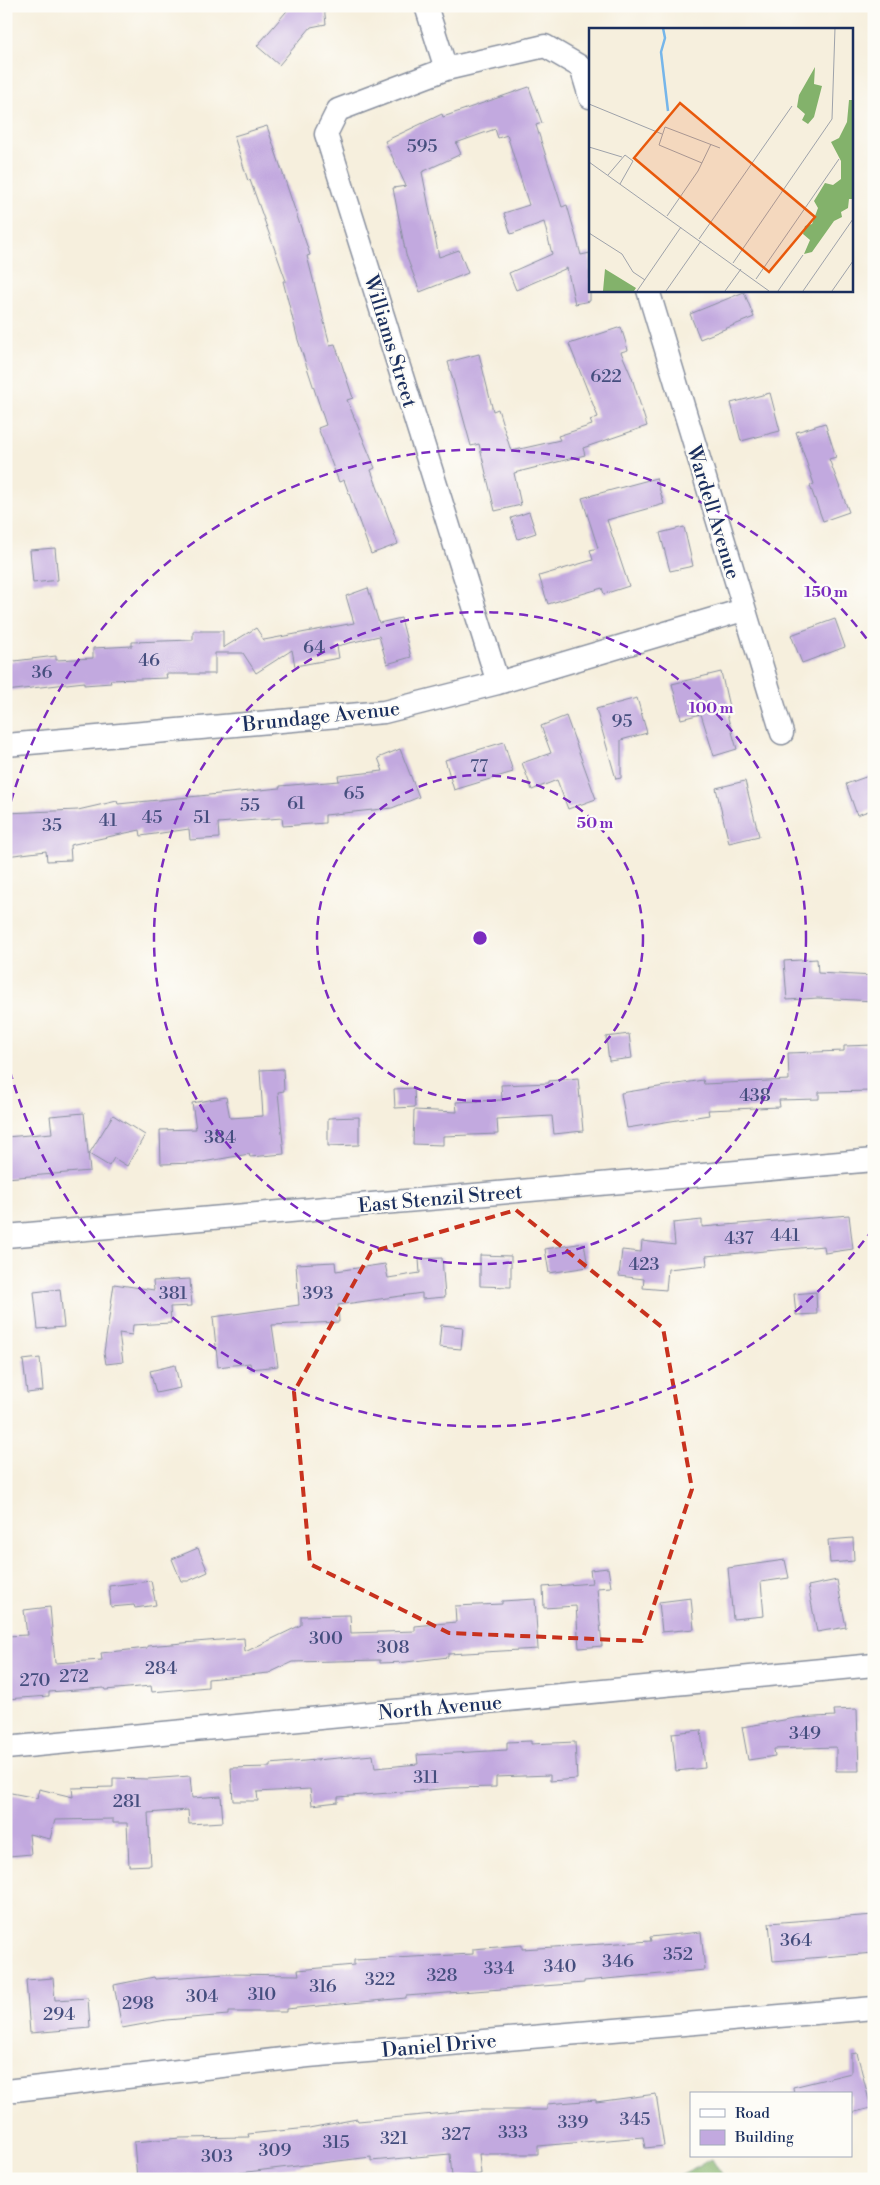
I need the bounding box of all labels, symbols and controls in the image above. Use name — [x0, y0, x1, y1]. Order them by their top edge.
inset map — [589, 28, 852, 291]
house number: 595 — [407, 135, 437, 158]
street label: Williams Street — [357, 271, 422, 411]
house number: 622 — [590, 365, 622, 388]
street label: Wardell Avenue — [680, 441, 745, 582]
text: 150 m — [804, 583, 848, 602]
house number: 64 — [303, 636, 325, 659]
house number: 46 — [138, 649, 160, 672]
house number: 36 — [32, 661, 53, 684]
street label: Brundage Avenue — [240, 697, 401, 738]
text: 100 m — [689, 699, 734, 718]
house number: 95 — [612, 710, 632, 733]
house number: 77 — [470, 755, 488, 778]
house number: 65 — [344, 782, 364, 805]
house number: 61 — [287, 792, 305, 815]
house number: 55 — [240, 794, 260, 817]
house number: 45 — [142, 806, 162, 829]
house number: 51 — [193, 806, 211, 829]
house number: 41 — [99, 809, 117, 832]
house number: 35 — [42, 814, 62, 837]
text: 50 m — [577, 814, 613, 833]
centre of rings — [471, 929, 489, 947]
house number: 438 — [739, 1084, 771, 1107]
house number: 384 — [204, 1126, 236, 1149]
street label: East Stenzil Street — [357, 1180, 523, 1219]
house number: 441 — [770, 1224, 800, 1247]
house number: 437 — [724, 1227, 754, 1250]
house number: 423 — [629, 1253, 660, 1276]
house number: 381 — [159, 1282, 187, 1305]
house number: 393 — [303, 1282, 333, 1305]
house number: 300 — [309, 1627, 343, 1650]
house number: 308 — [377, 1636, 409, 1659]
house number: 284 — [145, 1657, 177, 1680]
house number: 272 — [59, 1665, 89, 1688]
house number: 270 — [20, 1669, 50, 1692]
street label: North Avenue — [377, 1691, 503, 1726]
house number: 349 — [789, 1722, 821, 1745]
house number: 311 — [413, 1766, 439, 1789]
house number: 281 — [113, 1790, 142, 1813]
house number: 364 — [780, 1929, 812, 1952]
house number: 352 — [663, 1943, 693, 1966]
house number: 346 — [602, 1950, 634, 1973]
house number: 340 — [544, 1955, 576, 1978]
house number: 334 — [484, 1957, 515, 1980]
house number: 328 — [426, 1964, 458, 1987]
house number: 322 — [365, 1968, 395, 1991]
house number: 316 — [309, 1975, 337, 1998]
house number: 310 — [248, 1983, 276, 2006]
house number: 304 — [186, 1985, 219, 2008]
house number: 298 — [122, 1992, 154, 2015]
house number: 294 — [43, 2003, 75, 2026]
street label: Daniel Drive — [381, 2029, 498, 2064]
legend — [690, 2092, 852, 2158]
text: Road — [735, 2104, 770, 2123]
house number: 345 — [620, 2108, 651, 2131]
house number: 339 — [558, 2111, 588, 2134]
house number: 333 — [498, 2121, 528, 2144]
house number: 327 — [441, 2123, 471, 2146]
house number: 321 — [380, 2127, 408, 2150]
text: Building — [734, 2128, 794, 2147]
house number: 315 — [322, 2131, 350, 2154]
house number: 309 — [259, 2139, 291, 2162]
house number: 303 — [201, 2145, 233, 2168]

